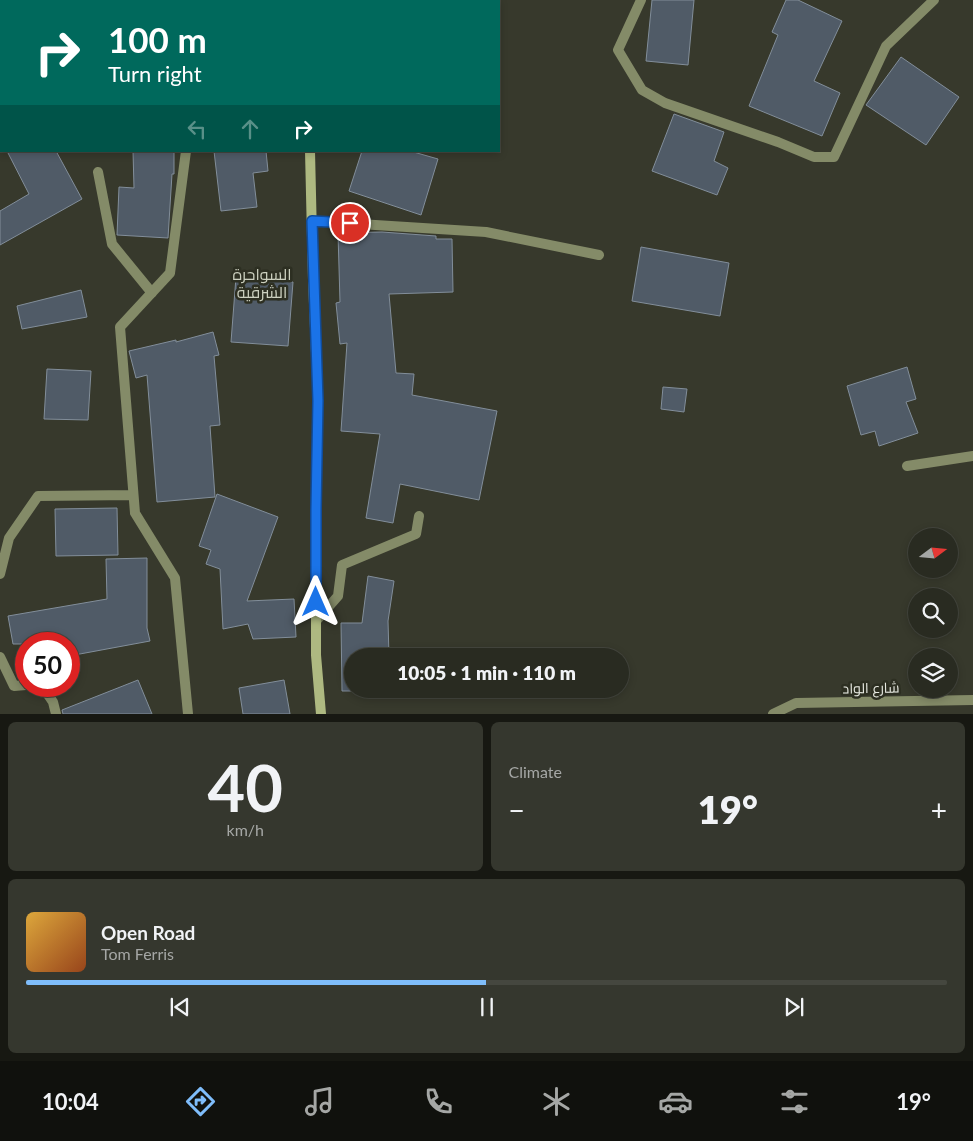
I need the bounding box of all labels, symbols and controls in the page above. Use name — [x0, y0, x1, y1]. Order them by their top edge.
text: 100 m — [108, 18, 207, 60]
icon: right — [25, 20, 90, 85]
text: Turn right — [108, 60, 202, 87]
icon: left — [183, 115, 211, 143]
icon: ahead — [236, 115, 264, 143]
icon: right — [289, 115, 317, 143]
pin — [329, 202, 371, 244]
icon: arrive — [336, 209, 364, 237]
district label: السواحرة الشرقية — [232, 264, 292, 302]
north arrow — [908, 528, 958, 578]
map controls — [908, 528, 958, 698]
position arrow — [289, 575, 341, 627]
button: search — [908, 588, 958, 638]
speed limit sign: 50 — [15, 632, 80, 697]
button: layers — [908, 648, 958, 698]
text: 10:05 · 1 min · 110 m — [397, 661, 576, 684]
street label: شارع الواد — [842, 679, 900, 697]
text: 40 — [208, 748, 283, 826]
text: Climate — [509, 762, 562, 781]
text: 19° — [698, 786, 758, 832]
text: − — [509, 793, 525, 827]
text: + — [931, 793, 947, 827]
text: km/h — [227, 820, 264, 839]
text: Open Road — [101, 921, 195, 944]
text: Tom Ferris — [101, 944, 174, 963]
icon: previous — [166, 993, 194, 1021]
icon: pause — [473, 993, 501, 1021]
icon: next — [780, 993, 808, 1021]
icon: directions — [183, 1084, 218, 1119]
icon: music — [302, 1084, 337, 1119]
icon: phone — [421, 1084, 456, 1119]
icon: climate — [539, 1084, 574, 1119]
icon: car — [658, 1084, 693, 1119]
icon: filters — [777, 1084, 812, 1119]
text: 10:04 — [42, 1088, 99, 1115]
text: 19° — [896, 1088, 931, 1115]

